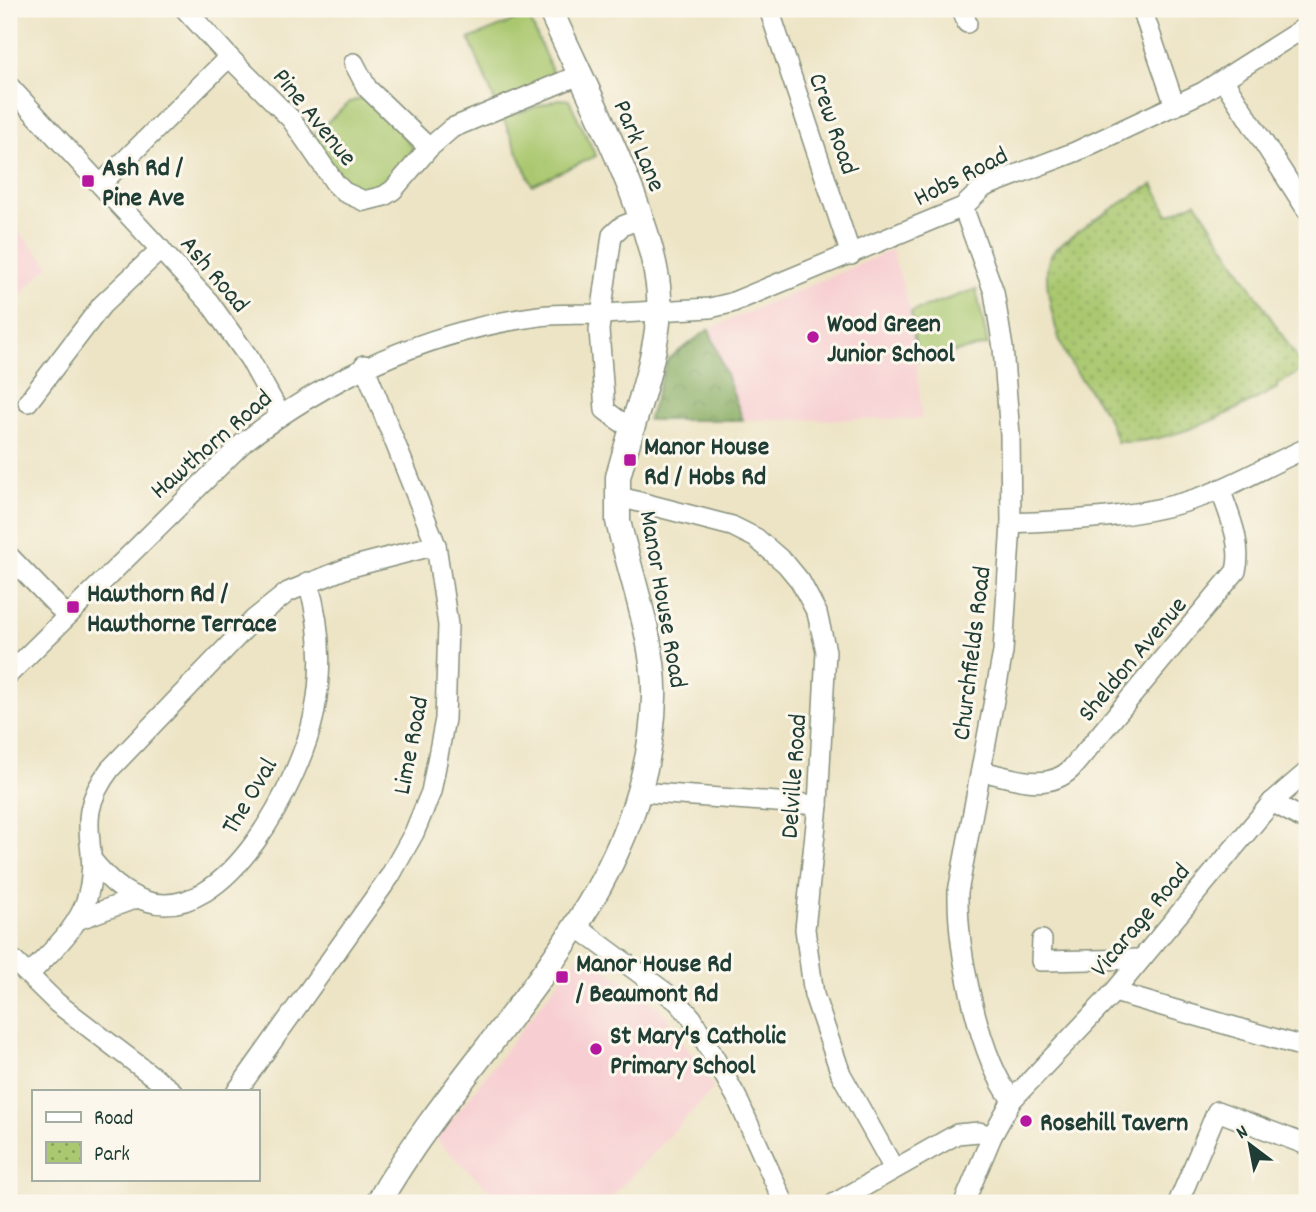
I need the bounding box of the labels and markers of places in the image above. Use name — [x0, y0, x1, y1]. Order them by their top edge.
place label: Ash Rd / Pine Ave — [102, 151, 184, 218]
marker: Ash Rd / Pine Ave — [80, 173, 96, 189]
place label: Wood Green Junior School — [827, 307, 956, 374]
marker: Wood Green Junior School — [805, 329, 821, 345]
place label: Manor House Rd / Hobs Rd — [644, 430, 769, 497]
marker: Manor House Rd / Hobs Rd — [622, 452, 638, 468]
place label: Hawthorn Rd / Hawthorne Terrace — [87, 577, 277, 644]
marker: Hawthorn Rd / Hawthorne Terrace — [65, 599, 81, 615]
place label: Manor House Rd / Beaumont Rd — [575, 947, 732, 1014]
marker: Manor House Rd / Beaumont Rd — [554, 969, 570, 985]
place label: St Mary's Catholic Primary School — [610, 1019, 786, 1086]
marker: St Mary's Catholic Primary School — [588, 1041, 604, 1057]
place label: Rosehill Tavern — [1040, 1106, 1188, 1143]
marker: Rosehill Tavern — [1018, 1113, 1034, 1129]

